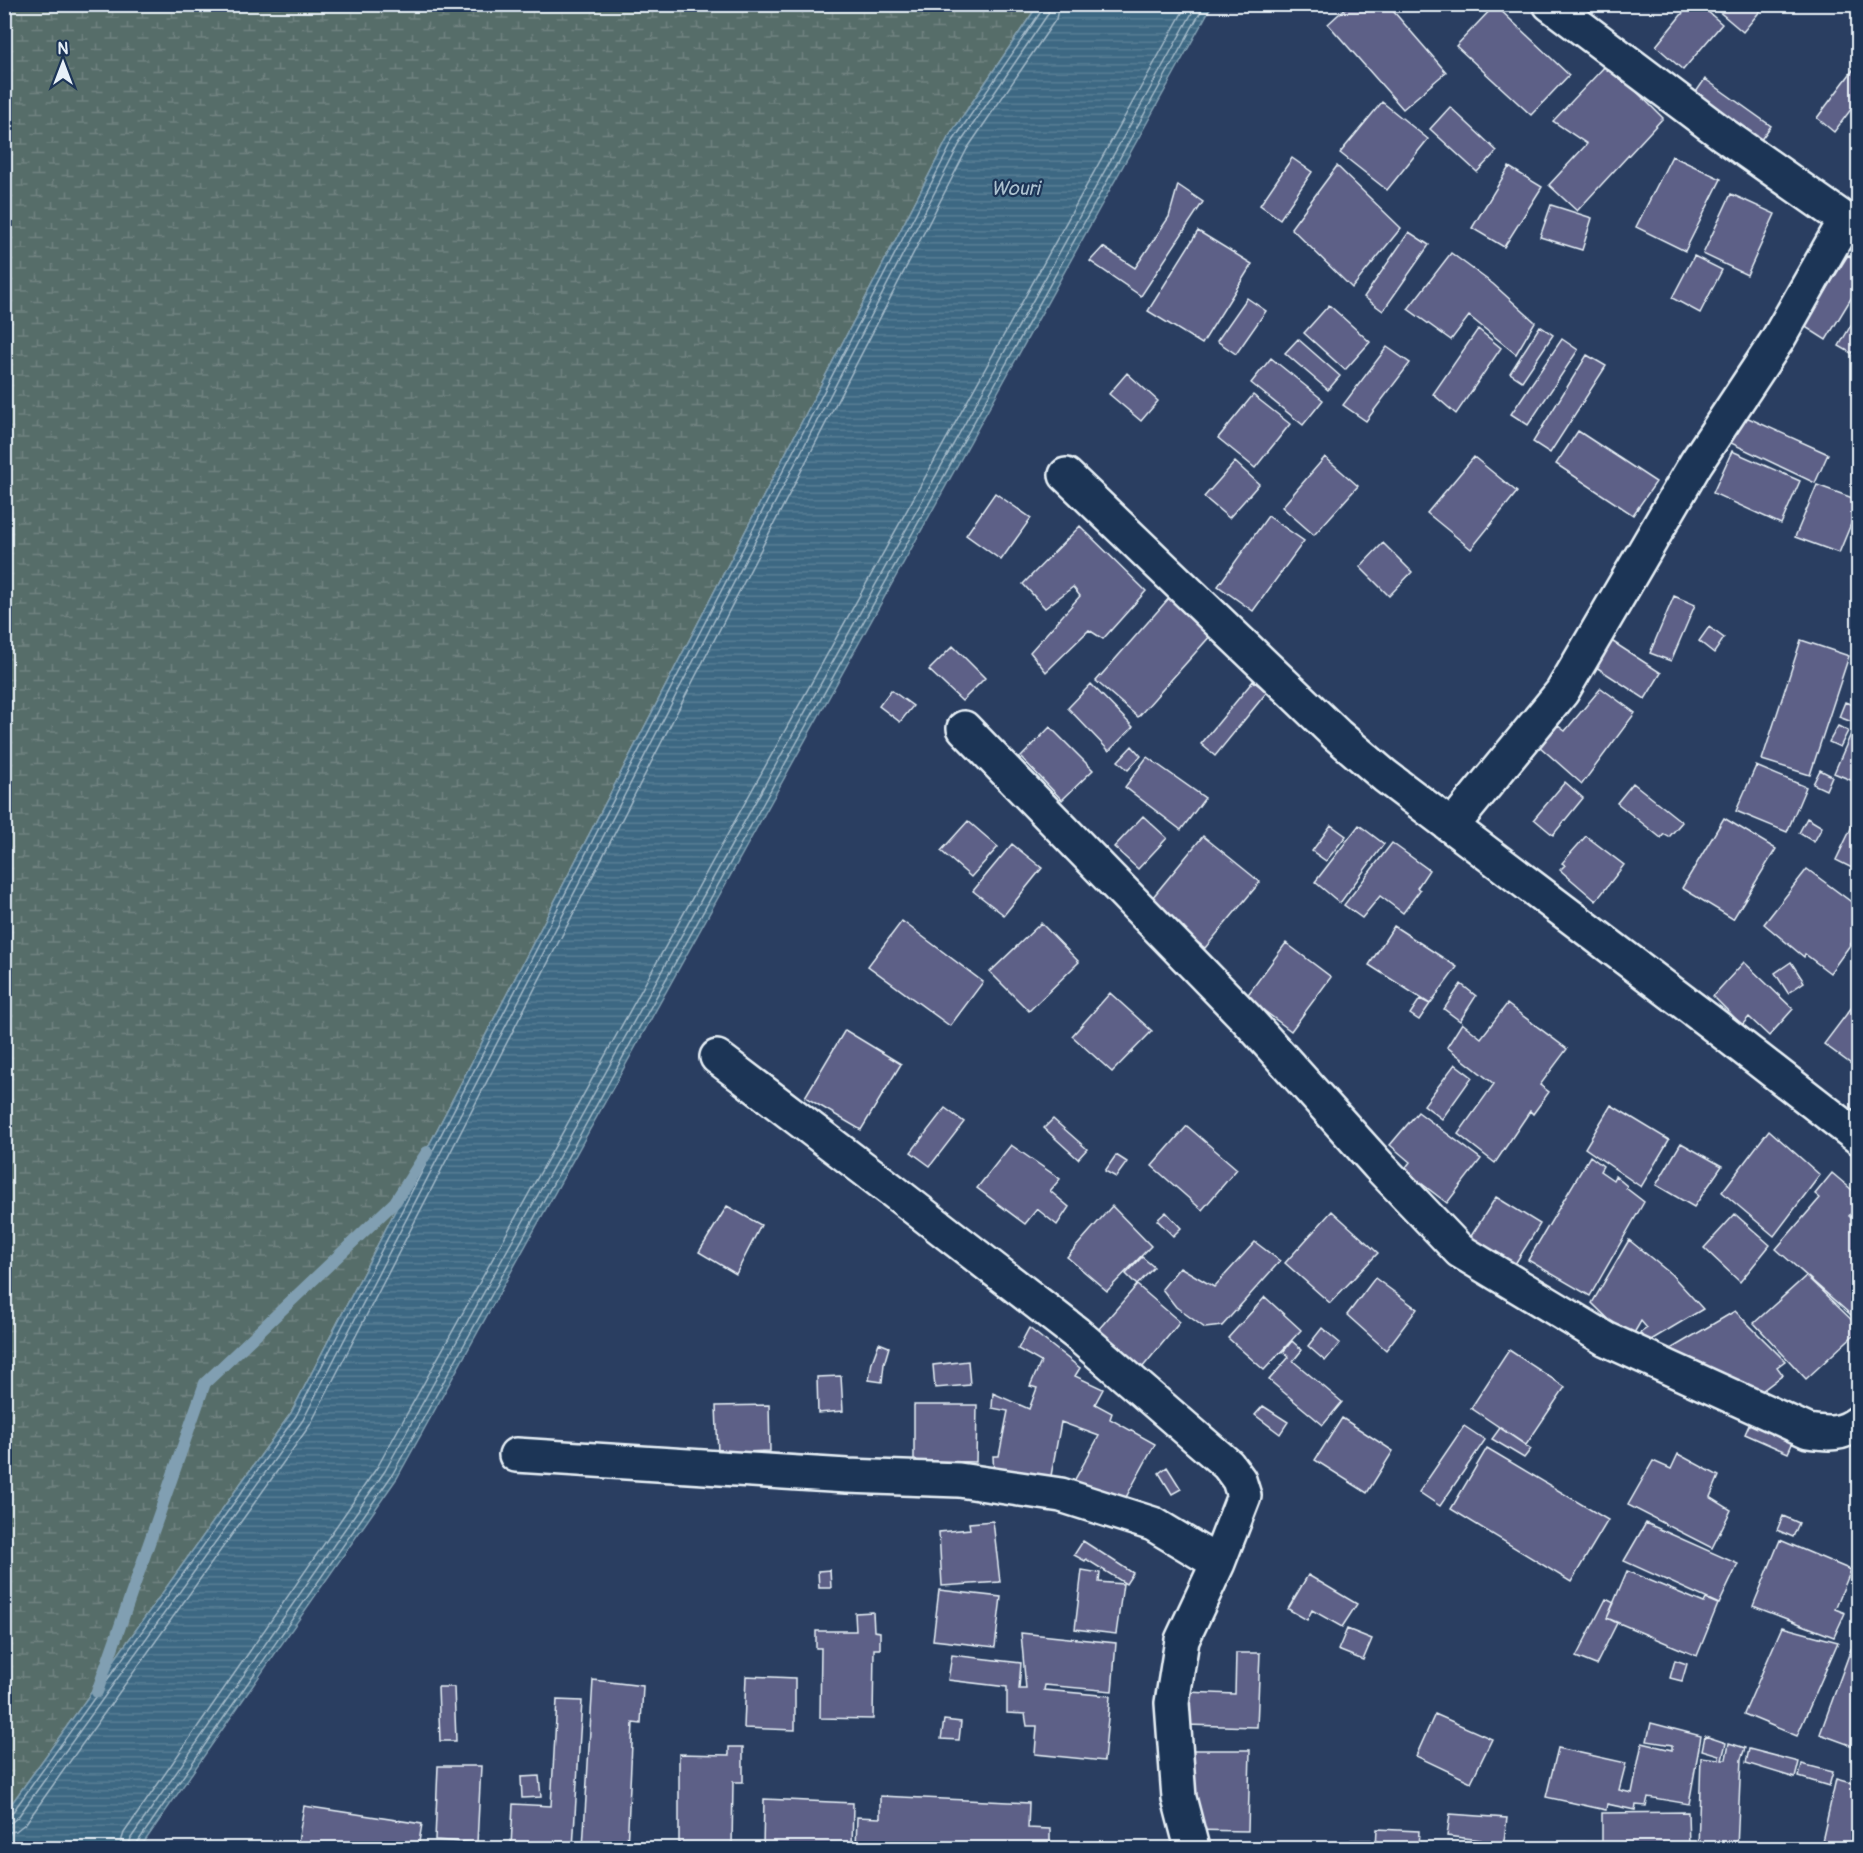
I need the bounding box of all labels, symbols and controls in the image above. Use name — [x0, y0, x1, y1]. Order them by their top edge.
north arrow — [33, 33, 93, 93]
text: N — [58, 39, 69, 59]
water label: Wouri — [991, 176, 1043, 201]

